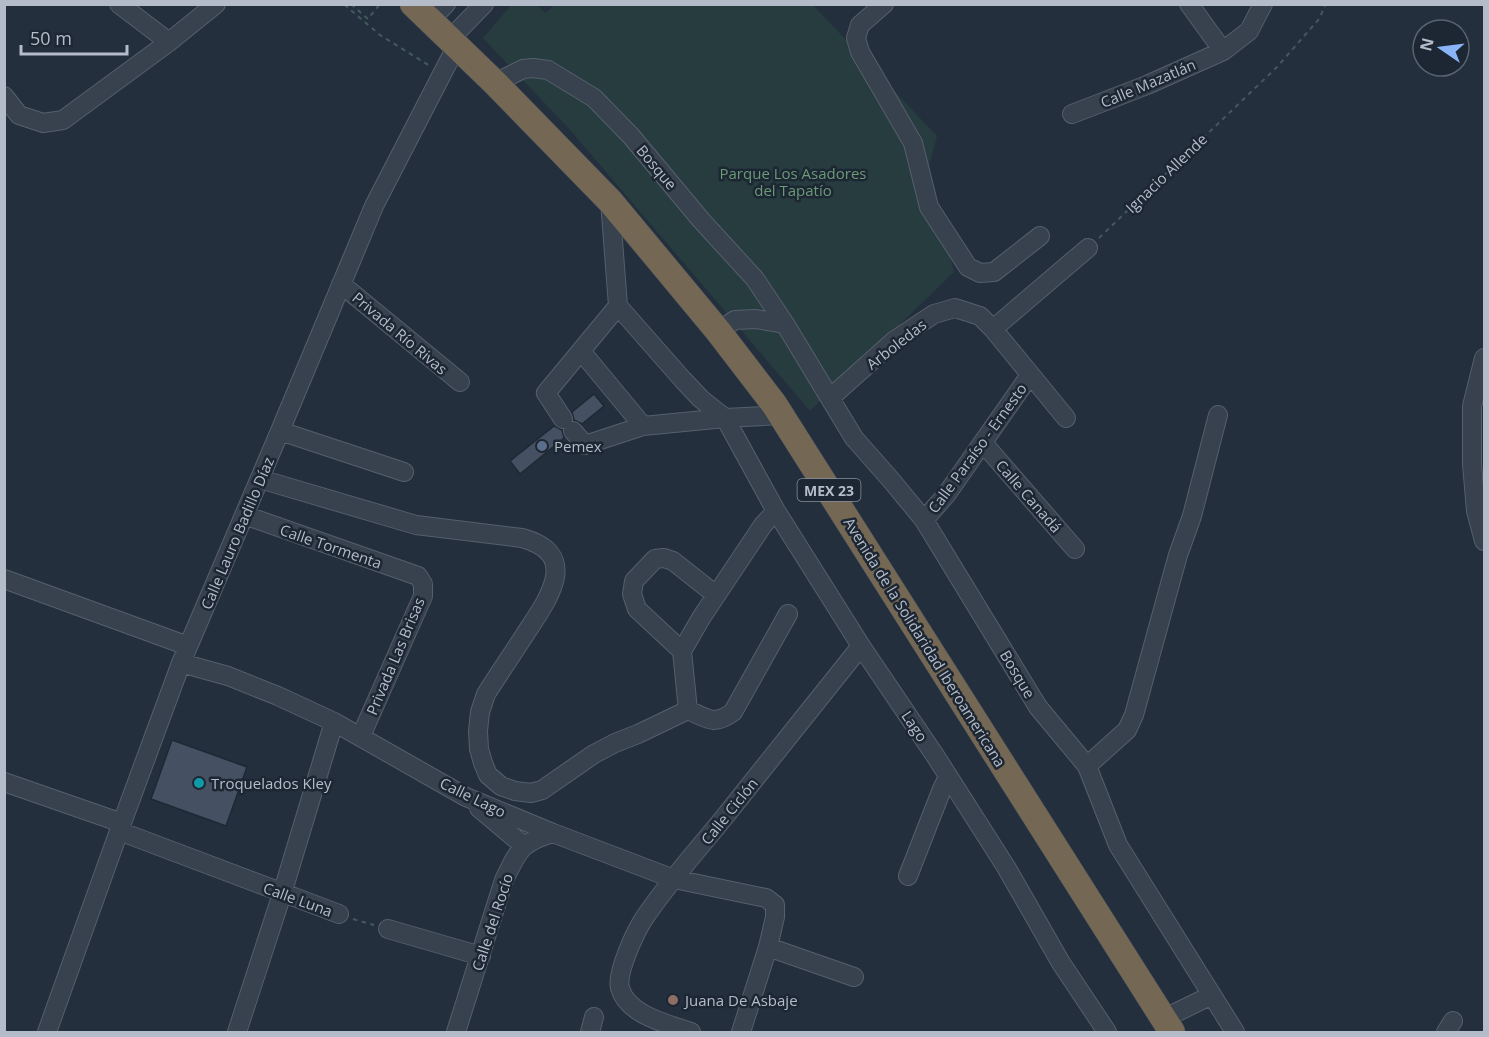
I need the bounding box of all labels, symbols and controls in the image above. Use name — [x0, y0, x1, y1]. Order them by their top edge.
scale bar — [21, 18, 128, 56]
north arrow — [1411, 18, 1471, 78]
text: 50 m — [30, 26, 72, 50]
text: N — [1414, 35, 1439, 53]
street label: Calle Mazatlán — [1097, 54, 1199, 112]
street label: Ignacio Allende — [1121, 129, 1211, 217]
street label: Bosque — [632, 140, 682, 194]
park label: Parque Los Asadores del Tapatío — [720, 163, 866, 200]
street label: Privada Río Rivas — [348, 287, 452, 379]
street label: Arboledas — [862, 314, 930, 374]
street label: Calle Paraíso - Ernesto — [923, 379, 1031, 517]
place label: Pemex — [554, 436, 602, 456]
marker: Pemex — [535, 439, 549, 453]
street label: Calle Lauro Badillo Díaz — [196, 454, 278, 612]
street label: Calle Canadá — [992, 455, 1066, 537]
road number: MEX 23 — [798, 479, 860, 501]
street label: Avenida de la Solidaridad Iberoamericana — [839, 513, 1011, 771]
street label: Calle Tormenta — [277, 519, 385, 573]
street label: Privada Las Brisas — [361, 594, 429, 718]
street label: Bosque — [996, 646, 1040, 702]
street label: Lago — [897, 707, 933, 745]
street label: Calle Lago — [437, 772, 509, 822]
place label: Troquelados Kley — [211, 773, 332, 793]
street label: Calle Ciclón — [696, 774, 762, 848]
marker: Troquelados Kley — [192, 776, 206, 790]
street label: Calle del Rocío — [467, 871, 517, 973]
street label: Calle Luna — [261, 877, 335, 921]
place label: Juana De Asbaje — [683, 990, 798, 1010]
marker: Juana De Asbaje — [666, 993, 680, 1007]

